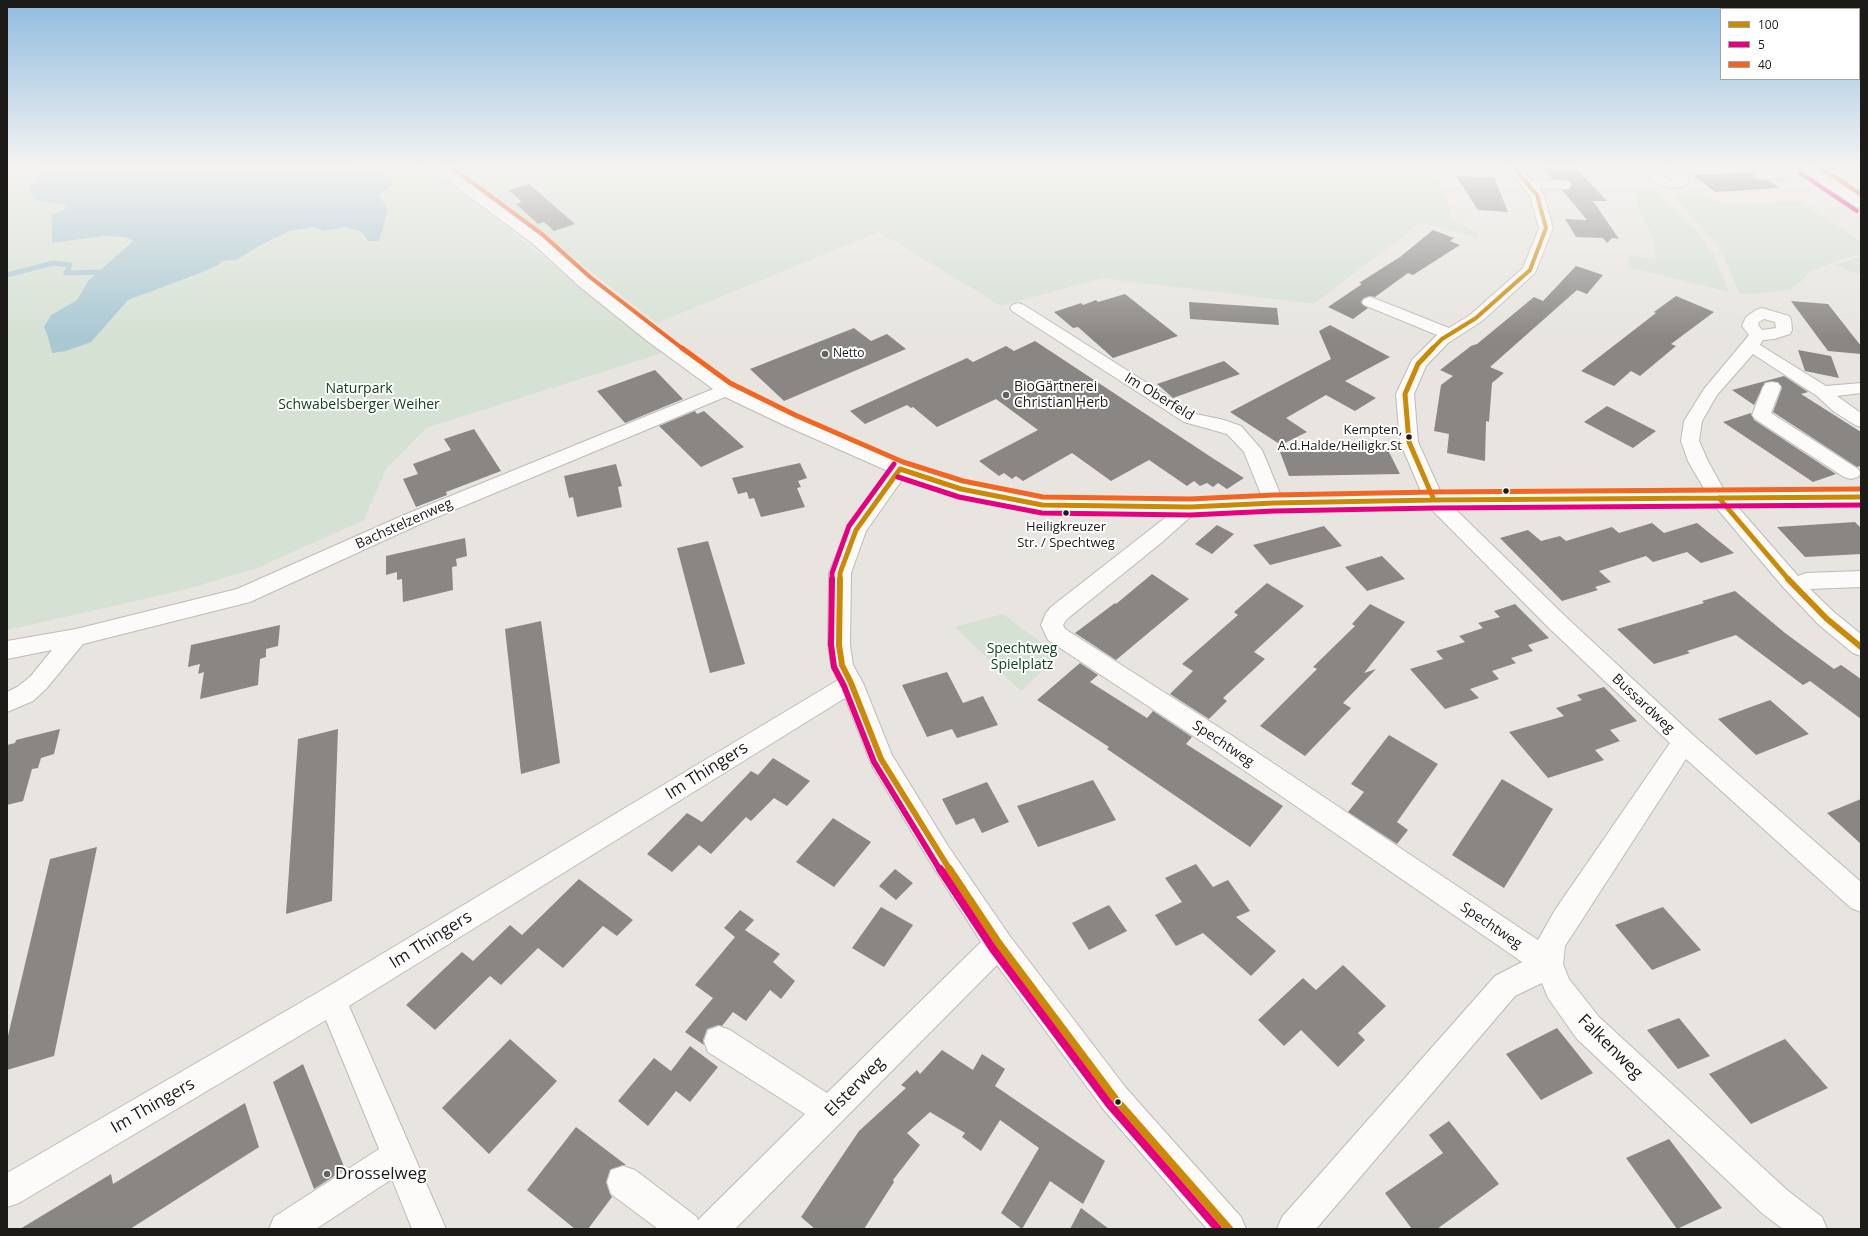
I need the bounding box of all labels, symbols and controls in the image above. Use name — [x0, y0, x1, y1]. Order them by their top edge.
legend — [1720, 8, 1860, 80]
text: 100 — [1758, 16, 1779, 33]
text: 5 — [1758, 36, 1765, 53]
text: 40 — [1758, 56, 1772, 73]
place label: Netto — [833, 347, 865, 361]
marker: Netto — [820, 349, 830, 359]
street label: Im Oberfeld — [1121, 370, 1197, 424]
place label: BioGärtnerei Christian Herb — [1014, 379, 1108, 412]
park label: Naturpark Schwabelsberger Weiher — [278, 381, 440, 414]
marker: BioGärtnerei Christian Herb — [1001, 390, 1011, 400]
place label: Kempten, A.d.Halde/Heiligkr.St — [1278, 422, 1402, 453]
marker: Kempten, A.d.Halde/Heiligkr.St — [1404, 432, 1414, 442]
unlabelled marker — [1501, 486, 1511, 496]
street label: Bachstelzenweg — [353, 495, 455, 553]
marker: Heiligkreuzer Str. / Spechtweg — [1061, 508, 1071, 518]
place label: Heiligkreuzer Str. / Spechtweg — [1017, 519, 1115, 550]
park label: Spechtweg Spielplatz — [987, 641, 1057, 674]
street label: Bussardweg — [1608, 671, 1678, 737]
street label: Spechtweg — [1189, 717, 1257, 771]
street label: Im Thingers — [662, 738, 752, 804]
street label: Spechtweg — [1457, 899, 1525, 953]
street label: Im Thingers — [386, 907, 476, 973]
street label: Falkenweg — [1573, 1010, 1647, 1084]
street label: Elsterweg — [821, 1053, 889, 1121]
street label: Im Thingers — [108, 1074, 198, 1138]
unlabelled marker — [1113, 1097, 1123, 1107]
place label: Drosselweg — [335, 1164, 426, 1184]
marker: Drosselweg — [322, 1169, 332, 1179]

